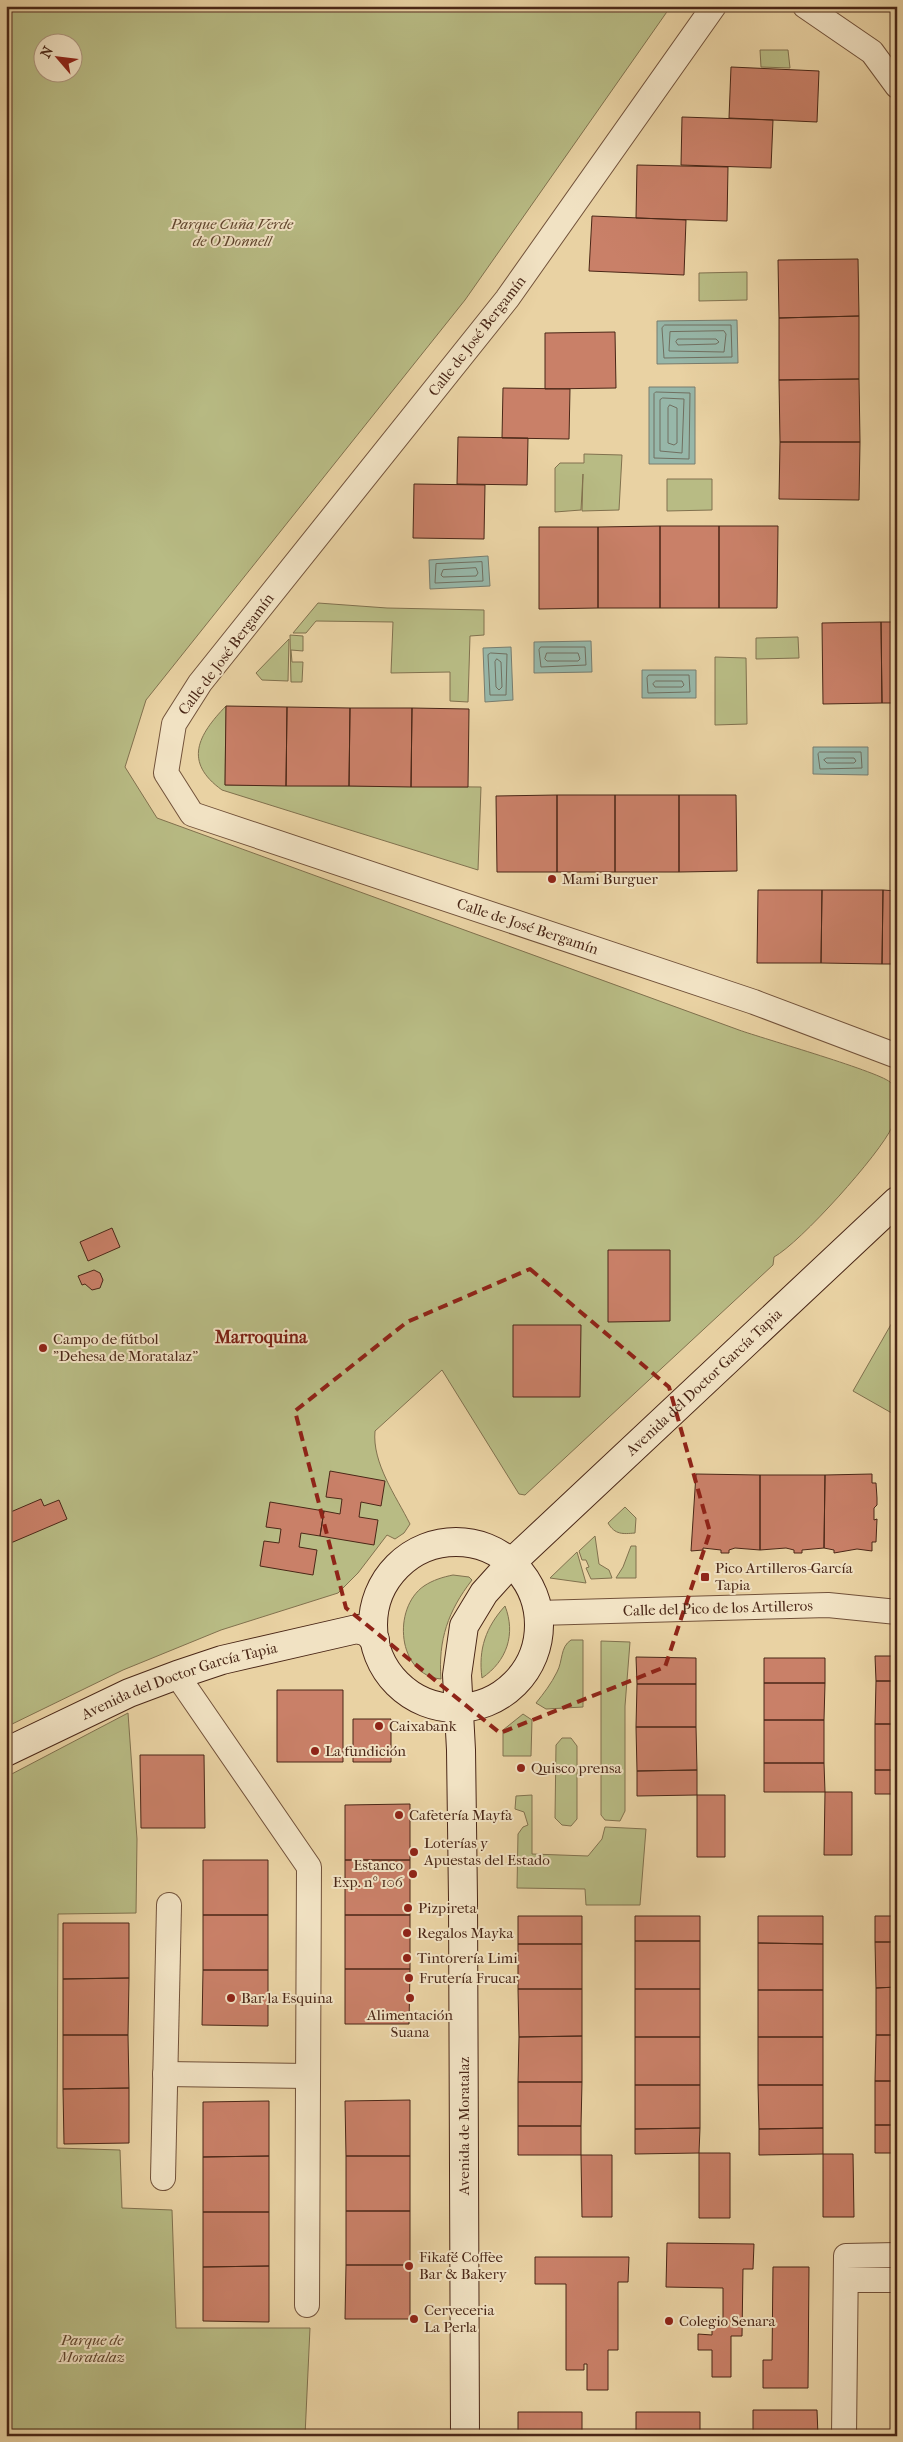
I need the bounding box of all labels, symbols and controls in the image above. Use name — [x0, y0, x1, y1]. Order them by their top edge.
north arrow — [32, 32, 82, 82]
text: N — [37, 43, 57, 61]
park label: Parque Cuña Verde de O'Donnell — [170, 215, 294, 250]
street label: Calle de José Bergamín — [424, 272, 530, 400]
street label: Calle de José Bergamín — [174, 589, 278, 718]
place label: Mami Burguer — [562, 870, 658, 888]
marker: Mami Burguer — [546, 873, 558, 885]
street label: Calle de José Bergamín — [455, 894, 601, 958]
street label: Avenida del Doctor García Tapia — [622, 1304, 786, 1460]
district label: Marroquina — [214, 1327, 308, 1348]
place label: Campo de fútbol "Dehesa de Moratalaz" — [53, 1330, 198, 1365]
marker: Campo de fútbol "Dehesa de Moratalaz" — [37, 1342, 49, 1354]
place label: Pico Artilleros-García Tapia — [715, 1559, 854, 1594]
marker: Pico Artilleros-García Tapia — [699, 1571, 711, 1583]
street label: Calle del Pico de los Artilleros — [623, 1596, 814, 1620]
street label: Avenida del Doctor García Tapia — [77, 1638, 280, 1724]
place label: Caixabank — [389, 1717, 457, 1735]
marker: Caixabank — [373, 1720, 385, 1732]
place label: La fundición — [325, 1742, 406, 1760]
marker: La fundición — [309, 1745, 321, 1757]
place label: Quisco prensa — [531, 1759, 622, 1777]
marker: Quisco prensa — [515, 1762, 527, 1774]
place label: Cafetería Mayfa — [409, 1806, 513, 1824]
marker: Cafetería Mayfa — [393, 1809, 405, 1821]
place label: Loterías y Apuestas del Estado — [423, 1834, 550, 1869]
marker: Loterías y Apuestas del Estado — [408, 1846, 420, 1858]
place label: Estanco Exp. nº 106 — [333, 1856, 404, 1891]
marker: Estanco Exp. nº 106 — [407, 1868, 419, 1880]
place label: Pizpireta — [418, 1899, 478, 1917]
marker: Pizpireta — [402, 1902, 414, 1914]
place label: Regalos Mayka — [417, 1924, 514, 1942]
marker: Regalos Mayka — [401, 1927, 413, 1939]
place label: Tintorería Limi — [417, 1949, 518, 1967]
marker: Tintorería Limi — [401, 1952, 413, 1964]
place label: Frutería Frucar — [419, 1969, 519, 1987]
marker: Frutería Frucar — [403, 1972, 415, 1984]
place label: Bar la Esquina — [241, 1989, 334, 2007]
marker: Bar la Esquina — [225, 1992, 237, 2004]
marker: Alimentación Suana — [404, 1992, 416, 2004]
place label: Alimentación Suana — [366, 2006, 453, 2041]
street label: Avenida de Moratalaz — [455, 2056, 473, 2196]
place label: Fikafé Coffee Bar & Bakery — [419, 2248, 508, 2283]
marker: Fikafé Coffee Bar & Bakery — [403, 2260, 415, 2272]
place label: Cerveceria La Perla — [424, 2301, 495, 2336]
place label: Colegio Senara — [679, 2312, 776, 2330]
marker: Cerveceria La Perla — [408, 2313, 420, 2325]
marker: Colegio Senara — [663, 2315, 675, 2327]
park label: Parque de Moratalaz — [58, 2331, 125, 2366]

